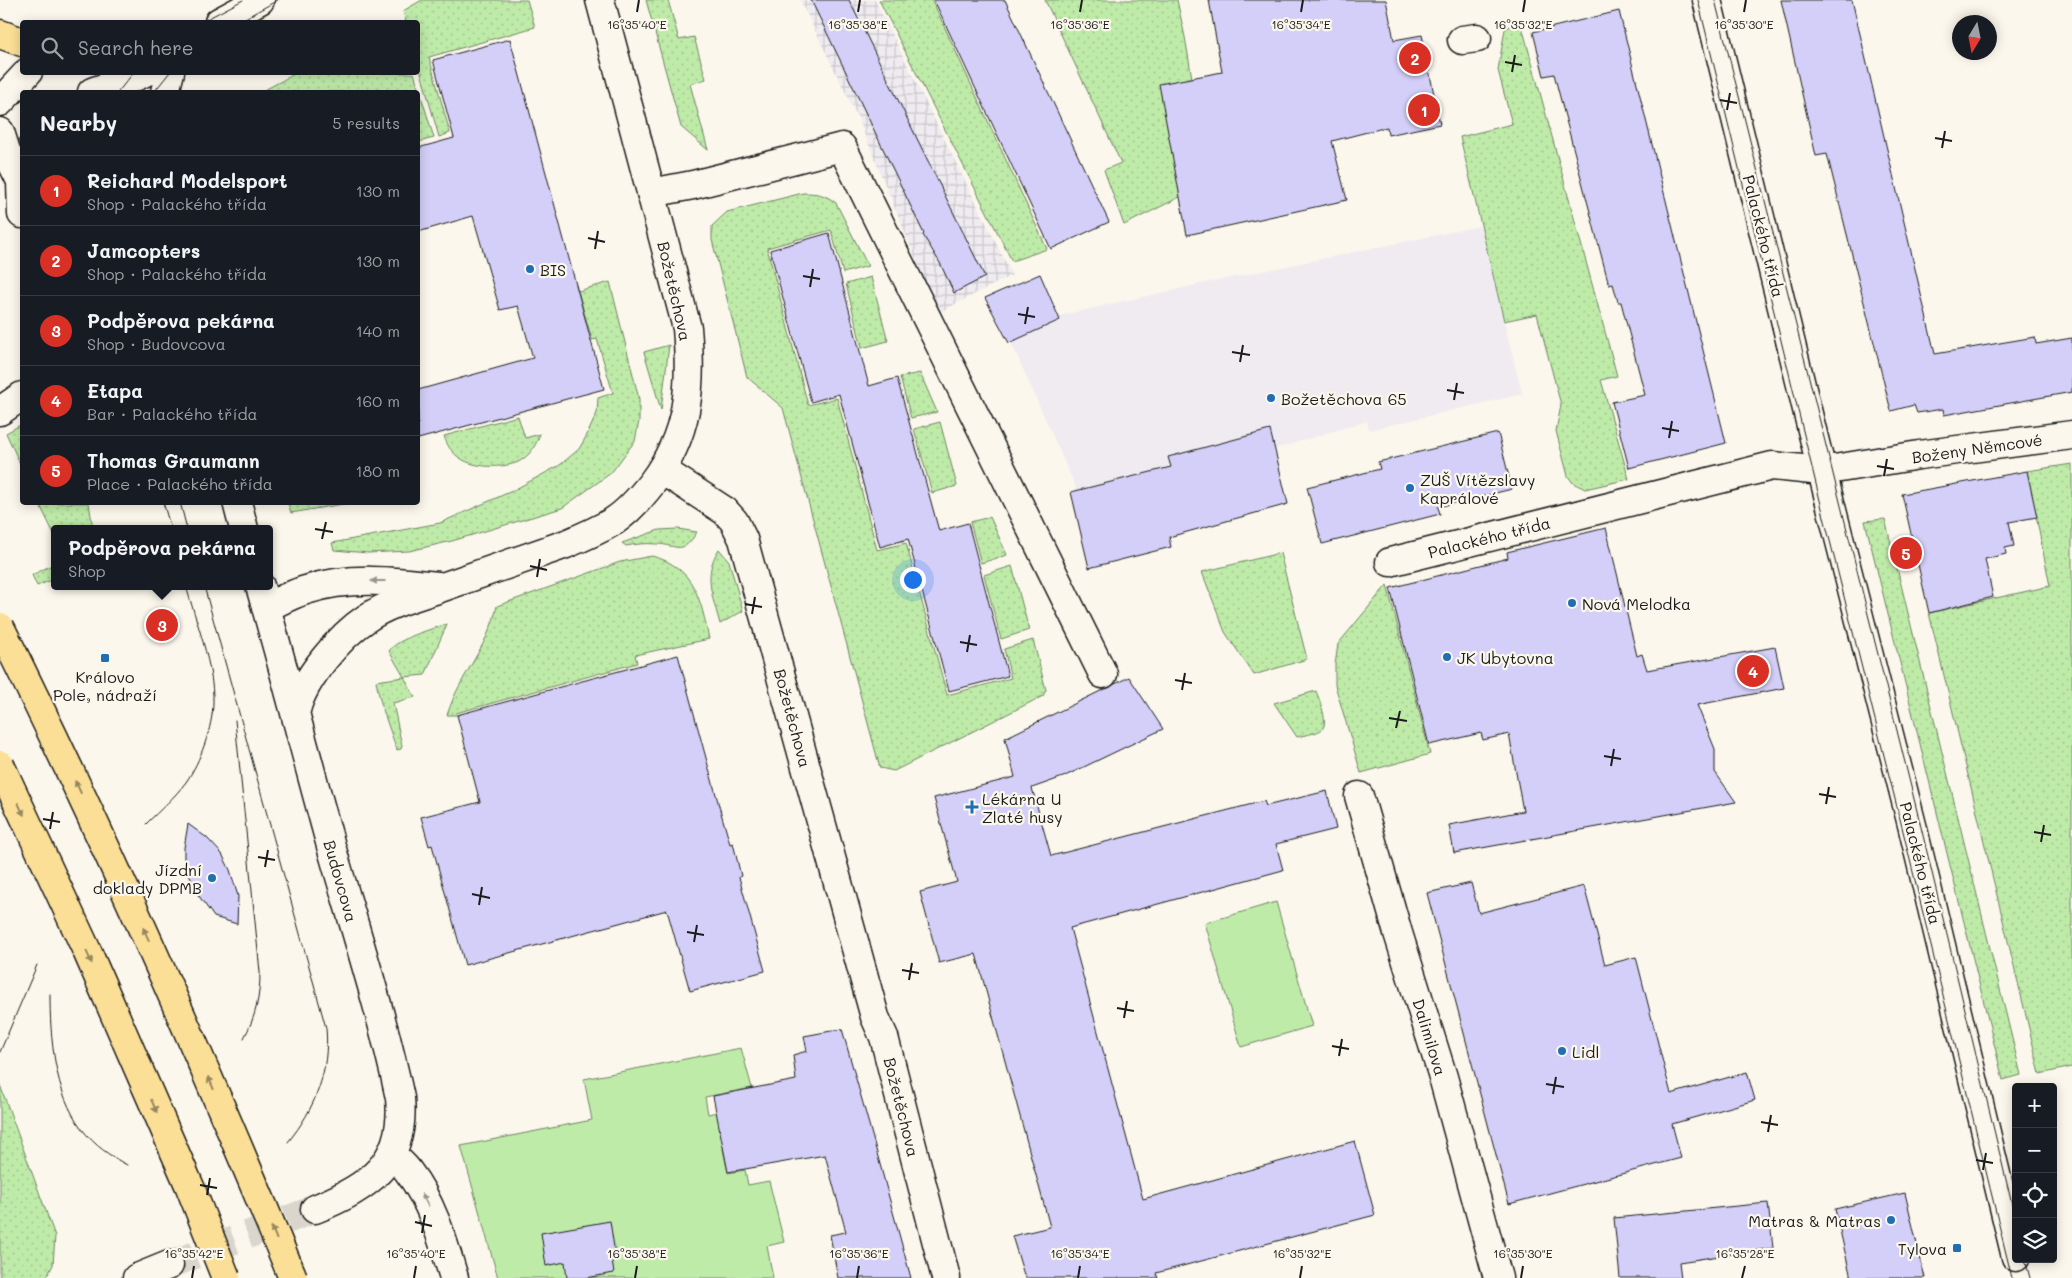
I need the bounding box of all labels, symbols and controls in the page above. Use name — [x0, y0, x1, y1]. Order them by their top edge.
north arrow — [1952, 15, 1997, 60]
text: 16°35'40"E — [607, 16, 667, 32]
text: 16°35'38"E — [828, 16, 888, 32]
text: 16°35'36"E — [1050, 16, 1110, 32]
text: 16°35'34"E — [1271, 16, 1331, 32]
text: 16°35'32"E — [1494, 16, 1552, 32]
text: 16°35'30"E — [1714, 16, 1774, 32]
search box — [20, 20, 420, 75]
icon: search — [38, 34, 66, 62]
text: Search here — [78, 35, 194, 60]
pin: 2 — [1399, 39, 1431, 77]
pin: 1 — [1408, 91, 1440, 129]
text: Nearby — [40, 109, 117, 136]
text: 5 results — [332, 112, 400, 133]
text: Reichard Modelsport — [87, 168, 288, 193]
street label: Palackého třída — [1739, 173, 1789, 299]
text: 1 — [52, 180, 60, 201]
text: 130 m — [356, 180, 400, 201]
text: Shop · Palackého třída — [87, 193, 267, 214]
text: Jamcopters — [87, 238, 200, 263]
street label: Božetěchova — [653, 239, 697, 343]
text: 2 — [52, 250, 60, 271]
text: 130 m — [356, 250, 400, 271]
place label: BIS — [540, 259, 566, 280]
text: Shop · Palackého třída — [87, 263, 267, 284]
marker: BIS — [524, 263, 536, 275]
text: Podpěrova pekárna — [87, 308, 275, 333]
text: 3 — [51, 320, 61, 341]
text: 140 m — [356, 320, 400, 341]
text: Shop · Budovcova — [87, 333, 226, 354]
text: Etapa — [87, 378, 143, 403]
place label: Božetěchova 65 — [1281, 388, 1407, 409]
text: 4 — [51, 390, 61, 411]
text: 160 m — [355, 390, 400, 411]
marker: Božetěchova 65 — [1265, 392, 1277, 404]
text: Bar · Palackého třída — [87, 403, 258, 424]
street label: Boženy Němcové — [1910, 428, 2044, 468]
text: Thomas Graumann — [87, 448, 260, 473]
text: 5 — [51, 460, 61, 481]
text: 180 m — [355, 460, 400, 481]
place label: ZUŠ Vítězslavy Kaprálové — [1420, 469, 1535, 508]
text: Place · Palackého třída — [87, 473, 273, 494]
marker: ZUŠ Vítězslavy Kaprálové — [1404, 482, 1416, 494]
street label: Palackého třída — [1426, 512, 1552, 562]
popup — [51, 525, 273, 590]
pin: 5 — [1890, 534, 1922, 572]
text: Podpěrova pekárna — [68, 535, 256, 560]
text: Shop — [68, 560, 106, 581]
your location — [900, 567, 926, 593]
one-way arrow — [369, 577, 385, 585]
place label: Nová Melodka — [1582, 593, 1691, 614]
marker: Nová Melodka — [1566, 597, 1578, 609]
pin: 3 — [146, 606, 178, 644]
place label: JK Ubytovna — [1457, 647, 1554, 668]
marker: JK Ubytovna — [1441, 651, 1453, 663]
marker: Královo Pole, nádraží — [99, 652, 111, 664]
pin: 4 — [1737, 652, 1769, 690]
place label: Královo Pole, nádraží — [53, 666, 157, 705]
street label: Božetěchova — [770, 666, 816, 770]
one-way arrow — [73, 780, 81, 794]
place label: Lékárna U Zlaté husy — [982, 788, 1063, 827]
street label: Palackého třída — [1896, 800, 1946, 926]
marker: Lékárna U Zlaté husy — [966, 801, 978, 813]
one-way arrow — [17, 802, 25, 816]
street label: Budovcova — [319, 838, 363, 924]
place label: Jízdní doklady DPMB — [93, 859, 202, 898]
marker: Jízdní doklady DPMB — [206, 872, 218, 884]
one-way arrow — [142, 927, 150, 941]
one-way arrow — [86, 950, 94, 964]
street label: Dalimilova — [1408, 996, 1452, 1078]
place label: Lidl — [1572, 1041, 1599, 1062]
marker: Lidl — [1556, 1045, 1568, 1057]
street label: Božetěchova — [880, 1055, 924, 1159]
one-way arrow — [207, 1076, 215, 1090]
map controls — [2012, 1083, 2057, 1263]
button: + — [2012, 1083, 2057, 1128]
one-way arrow — [151, 1099, 159, 1113]
button: − — [2012, 1128, 2057, 1173]
button: locate — [2012, 1173, 2057, 1218]
one-way arrow — [421, 1192, 429, 1207]
place label: Matras & Matras — [1748, 1210, 1881, 1231]
marker: Matras & Matras — [1885, 1214, 1897, 1226]
button: layers — [2012, 1218, 2057, 1263]
one-way arrow — [270, 1226, 278, 1240]
place label: Tylova — [1898, 1238, 1947, 1259]
marker: Tylova — [1951, 1242, 1963, 1254]
text: 16°35'42"E — [165, 1245, 223, 1261]
text: 16°35'40"E — [386, 1245, 446, 1261]
text: 16°35'38"E — [607, 1245, 667, 1261]
text: 16°35'36"E — [829, 1245, 889, 1261]
text: 16°35'34"E — [1050, 1245, 1110, 1261]
text: 16°35'32"E — [1273, 1245, 1331, 1261]
text: 16°35'30"E — [1493, 1245, 1553, 1261]
text: 16°35'28"E — [1716, 1245, 1775, 1261]

